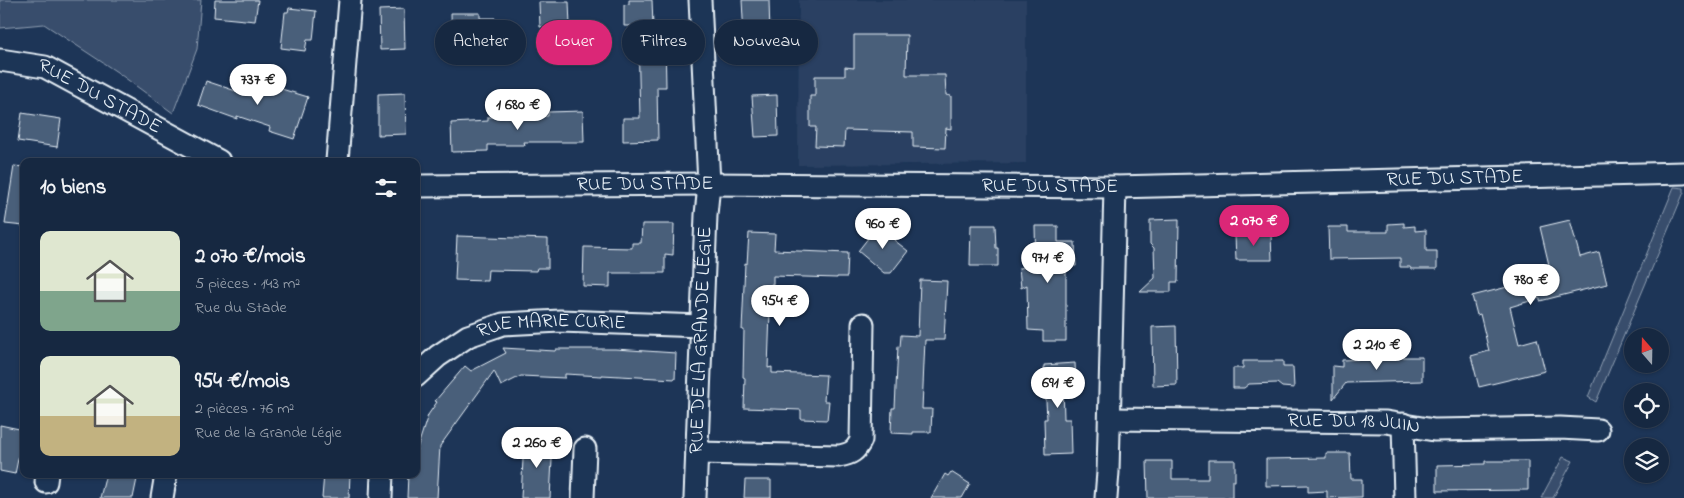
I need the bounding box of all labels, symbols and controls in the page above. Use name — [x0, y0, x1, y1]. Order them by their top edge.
chip: Acheter — [435, 20, 526, 65]
chip: Louer — [536, 20, 612, 65]
chip: Filtres — [622, 20, 705, 65]
chip: Nouveau — [715, 20, 818, 65]
street label: RUE DU STADE — [37, 52, 167, 142]
pin: 737 € — [223, 64, 293, 106]
text: 737 € — [241, 68, 275, 92]
pin: 1 680 € — [472, 88, 564, 131]
text: 1 680 € — [496, 93, 540, 117]
street label: RUE DU STADE — [1386, 162, 1524, 195]
street label: RUE DU STADE — [577, 169, 713, 199]
street label: RUE DU STADE — [982, 172, 1118, 202]
text: 10 biens — [40, 173, 106, 203]
icon: filters — [372, 174, 400, 202]
pin: 2 070 € — [1208, 204, 1300, 247]
pin: 960 € — [848, 208, 918, 250]
text: 2 070 € — [1230, 209, 1278, 233]
text: 960 € — [866, 212, 900, 236]
street label: RUE DE LA GRANDE LÉGIE — [682, 226, 720, 454]
text: 2 070 €/mois — [195, 242, 306, 272]
pin: 971 € — [1013, 242, 1083, 284]
text: 971 € — [1032, 246, 1064, 270]
icon: home — [80, 251, 140, 311]
pin: 780 € — [1496, 264, 1566, 306]
text: 780 € — [1514, 268, 1548, 292]
text: 5 pièces · 143 m² — [195, 272, 300, 296]
pin: 954 € — [745, 284, 815, 327]
text: 954 € — [762, 289, 798, 313]
text: Rue du Stade — [195, 296, 287, 320]
street label: RUE MARIE CURIE — [473, 306, 626, 346]
pin: 2 210 € — [1331, 328, 1423, 371]
north arrow — [1624, 328, 1669, 372]
map controls — [1624, 328, 1669, 483]
text: 2 210 € — [1353, 333, 1401, 357]
pin: 691 € — [1023, 366, 1093, 409]
text: 954 €/mois — [195, 367, 290, 397]
text: 691 € — [1042, 371, 1074, 395]
icon: home — [80, 376, 140, 436]
button: locate — [1624, 383, 1669, 428]
text: 2 pièces · 76 m² — [195, 397, 294, 421]
street label: RUE DU 18 JUIN — [1288, 406, 1422, 442]
text: Rue de la Grande Légie — [195, 421, 342, 445]
pin: 2 260 € — [491, 426, 583, 469]
text: 2 260 € — [512, 431, 562, 455]
button: layers — [1624, 438, 1669, 483]

